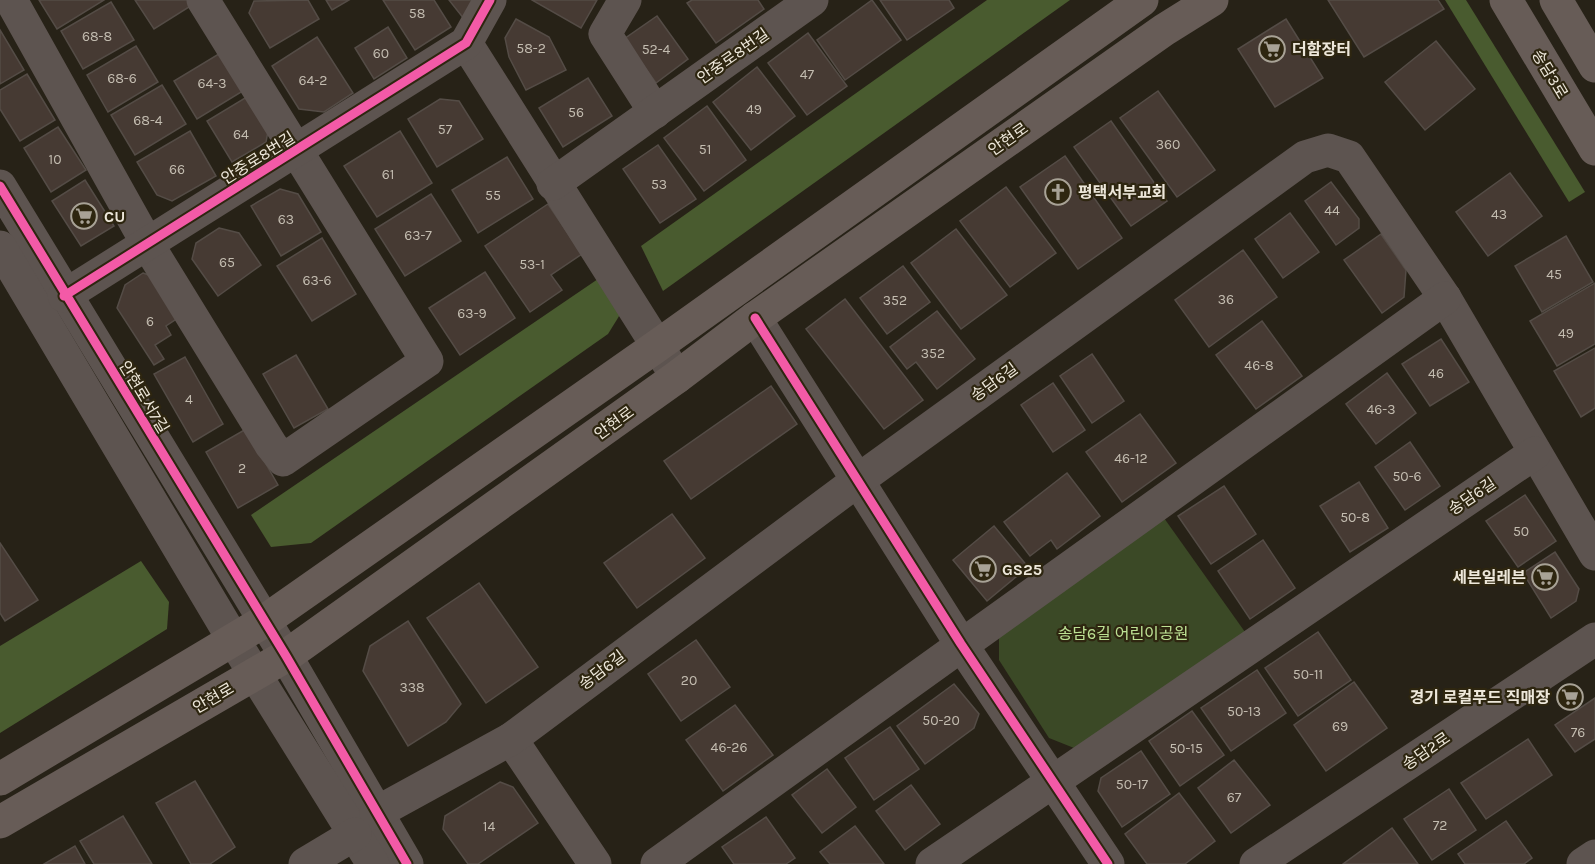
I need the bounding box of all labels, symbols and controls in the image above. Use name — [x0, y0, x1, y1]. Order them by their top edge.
house number: 58 — [409, 5, 425, 22]
street label: 안중로8번길 — [693, 24, 773, 88]
house number: 68-8 — [82, 28, 112, 45]
supermarket icon: 더함장터 — [1257, 34, 1287, 64]
house number: 58-2 — [516, 40, 546, 57]
place label: 더함장터 — [1292, 40, 1351, 59]
house number: 52-4 — [642, 41, 671, 58]
house number: 60 — [373, 45, 389, 62]
street label: 송담3로 — [1528, 46, 1572, 102]
house number: 47 — [800, 66, 815, 83]
house number: 68-6 — [107, 70, 137, 87]
house number: 64-2 — [299, 72, 327, 89]
house number: 64-3 — [198, 75, 226, 92]
house number: 49 — [746, 101, 762, 118]
house number: 56 — [568, 104, 584, 121]
house number: 68-4 — [133, 112, 163, 129]
street label: 안현로 — [984, 118, 1032, 159]
house number: 57 — [438, 121, 453, 138]
house number: 64 — [233, 126, 249, 143]
street label: 안중로8번길 — [218, 128, 298, 188]
house number: 360 — [1156, 136, 1180, 153]
house number: 51 — [699, 141, 711, 158]
house number: 10 — [49, 151, 61, 168]
house number: 66 — [169, 161, 185, 178]
house number: 61 — [382, 166, 394, 183]
house number: 53 — [651, 176, 667, 193]
church icon: 평택서부교회 — [1043, 177, 1073, 207]
place label: 평택서부교회 — [1078, 183, 1166, 202]
house number: 55 — [485, 187, 501, 204]
supermarket icon: CU — [69, 201, 99, 231]
house number: 44 — [1324, 202, 1340, 219]
house number: 43 — [1491, 206, 1507, 223]
place label: CU — [104, 207, 125, 226]
house number: 63 — [278, 211, 294, 228]
house number: 63-7 — [404, 227, 432, 244]
house number: 65 — [219, 254, 235, 271]
house number: 53-1 — [519, 256, 545, 273]
house number: 45 — [1546, 266, 1562, 283]
house number: 63-6 — [302, 272, 332, 289]
house number: 36 — [1218, 291, 1234, 308]
house number: 352 — [883, 292, 907, 309]
house number: 63-9 — [457, 305, 487, 322]
house number: 6 — [146, 313, 154, 330]
house number: 49 — [1558, 325, 1574, 342]
house number: 352 — [921, 345, 945, 362]
street label: 안현로서7길 — [115, 357, 173, 437]
house number: 46-8 — [1244, 357, 1274, 374]
street label: 송담6길 — [967, 359, 1021, 405]
house number: 46 — [1428, 365, 1444, 382]
house number: 4 — [185, 391, 193, 408]
house number: 46-3 — [1367, 401, 1395, 418]
street label: 안현로 — [591, 402, 638, 444]
house number: 46-12 — [1114, 450, 1148, 467]
house number: 2 — [238, 460, 246, 477]
house number: 50-6 — [1392, 468, 1422, 485]
street label: 송담6길 — [1445, 473, 1499, 519]
house number: 50-8 — [1340, 509, 1370, 526]
house number: 50 — [1513, 523, 1529, 540]
supermarket icon: GS25 — [968, 554, 998, 584]
place label: GS25 — [1002, 560, 1042, 579]
supermarket icon: 세븐일레븐 — [1530, 562, 1560, 592]
place label: 세븐일레븐 — [1452, 568, 1526, 587]
park label: 송담6길 어린이공원 — [1058, 624, 1188, 643]
street label: 송담6길 — [575, 646, 629, 694]
house number: 50-11 — [1293, 666, 1323, 683]
house number: 20 — [681, 672, 697, 689]
street label: 안현로 — [189, 679, 237, 717]
house number: 338 — [399, 679, 425, 696]
supermarket icon: 경기 로컬푸드 직매장 — [1555, 682, 1585, 712]
place label: 경기 로컬푸드 직매장 — [1409, 688, 1550, 707]
house number: 50-13 — [1227, 703, 1261, 720]
house number: 50-20 — [922, 712, 960, 729]
house number: 69 — [1332, 718, 1348, 735]
house number: 76 — [1571, 724, 1585, 741]
street label: 송담2로 — [1399, 728, 1454, 774]
house number: 46-26 — [711, 739, 747, 756]
house number: 50-15 — [1169, 740, 1203, 757]
house number: 50-17 — [1116, 776, 1149, 793]
house number: 67 — [1227, 789, 1242, 806]
house number: 72 — [1433, 817, 1447, 834]
house number: 14 — [483, 818, 495, 835]

